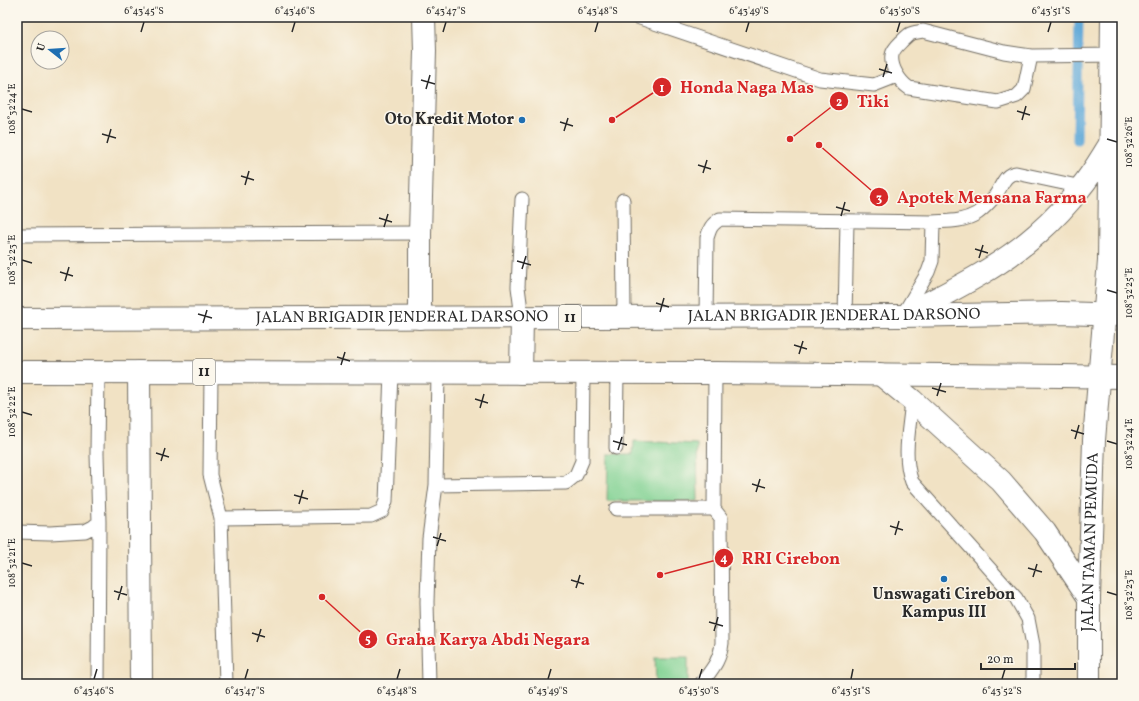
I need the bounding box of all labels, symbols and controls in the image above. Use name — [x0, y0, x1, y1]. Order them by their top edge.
text: 6°43'45"S — [124, 4, 164, 18]
text: 6°43'46"S — [275, 4, 315, 18]
text: 6°43'47"S — [426, 4, 466, 18]
text: 6°43'48"S — [578, 4, 618, 18]
text: 6°43'49"S — [729, 4, 769, 18]
text: 6°43'50"S — [880, 4, 920, 18]
text: 6°43'51"S — [1032, 4, 1070, 18]
north arrow — [30, 30, 70, 70]
text: U — [34, 41, 50, 53]
callout: Honda Naga Mas — [652, 73, 822, 102]
text: Honda Naga Mas — [680, 77, 814, 100]
text: 1 — [660, 81, 665, 97]
text: 108°32'24"E — [5, 83, 19, 135]
callout: Tiki — [829, 87, 898, 116]
text: Tiki — [857, 91, 889, 114]
text: 2 — [836, 95, 842, 111]
place label: Oto Kredit Motor — [385, 109, 514, 131]
marker: Oto Kredit Motor — [517, 115, 527, 125]
text: 108°32'26"E — [1122, 117, 1136, 167]
callout: Apotek Mensana Farma — [869, 183, 1095, 212]
text: Apotek Mensana Farma — [897, 187, 1087, 210]
text: 3 — [876, 191, 882, 207]
text: 108°32'23"E — [5, 235, 19, 285]
text: 108°32'25"E — [1122, 268, 1136, 318]
street label: JALAN BRIGADIR JENDERAL DARSONO — [688, 304, 981, 328]
road number: 11 — [559, 305, 581, 331]
street label: JALAN BRIGADIR JENDERAL DARSONO — [256, 306, 549, 329]
road number: 11 — [193, 359, 215, 385]
text: 108°32'22"E — [5, 387, 19, 437]
text: 108°32'24"E — [1122, 418, 1136, 470]
street label: JALAN TAMAN PEMUDA — [1078, 452, 1105, 632]
text: 108°32'21"E — [5, 538, 19, 588]
callout: RRI Cirebon — [714, 543, 849, 572]
text: RRI Cirebon — [742, 548, 840, 571]
text: 4 — [720, 551, 728, 567]
text: 108°32'23"E — [1122, 570, 1136, 620]
marker: Unswagati Cirebon Kampus III — [939, 574, 949, 584]
place label: Unswagati Cirebon Kampus III — [873, 584, 1016, 624]
callout: Graha Karya Abdi Negara — [358, 624, 598, 653]
text: Graha Karya Abdi Negara — [386, 629, 590, 652]
text: 5 — [365, 632, 371, 648]
scale bar — [981, 645, 1075, 671]
text: 20 m — [987, 652, 1014, 668]
text: 6°43'46"S — [74, 684, 114, 698]
text: 6°43'47"S — [225, 684, 265, 698]
text: 6°43'48"S — [377, 684, 417, 698]
text: 6°43'49"S — [528, 684, 568, 698]
text: 6°43'50"S — [679, 684, 719, 698]
text: 6°43'51"S — [832, 684, 870, 698]
text: 6°43'52"S — [982, 684, 1022, 698]

